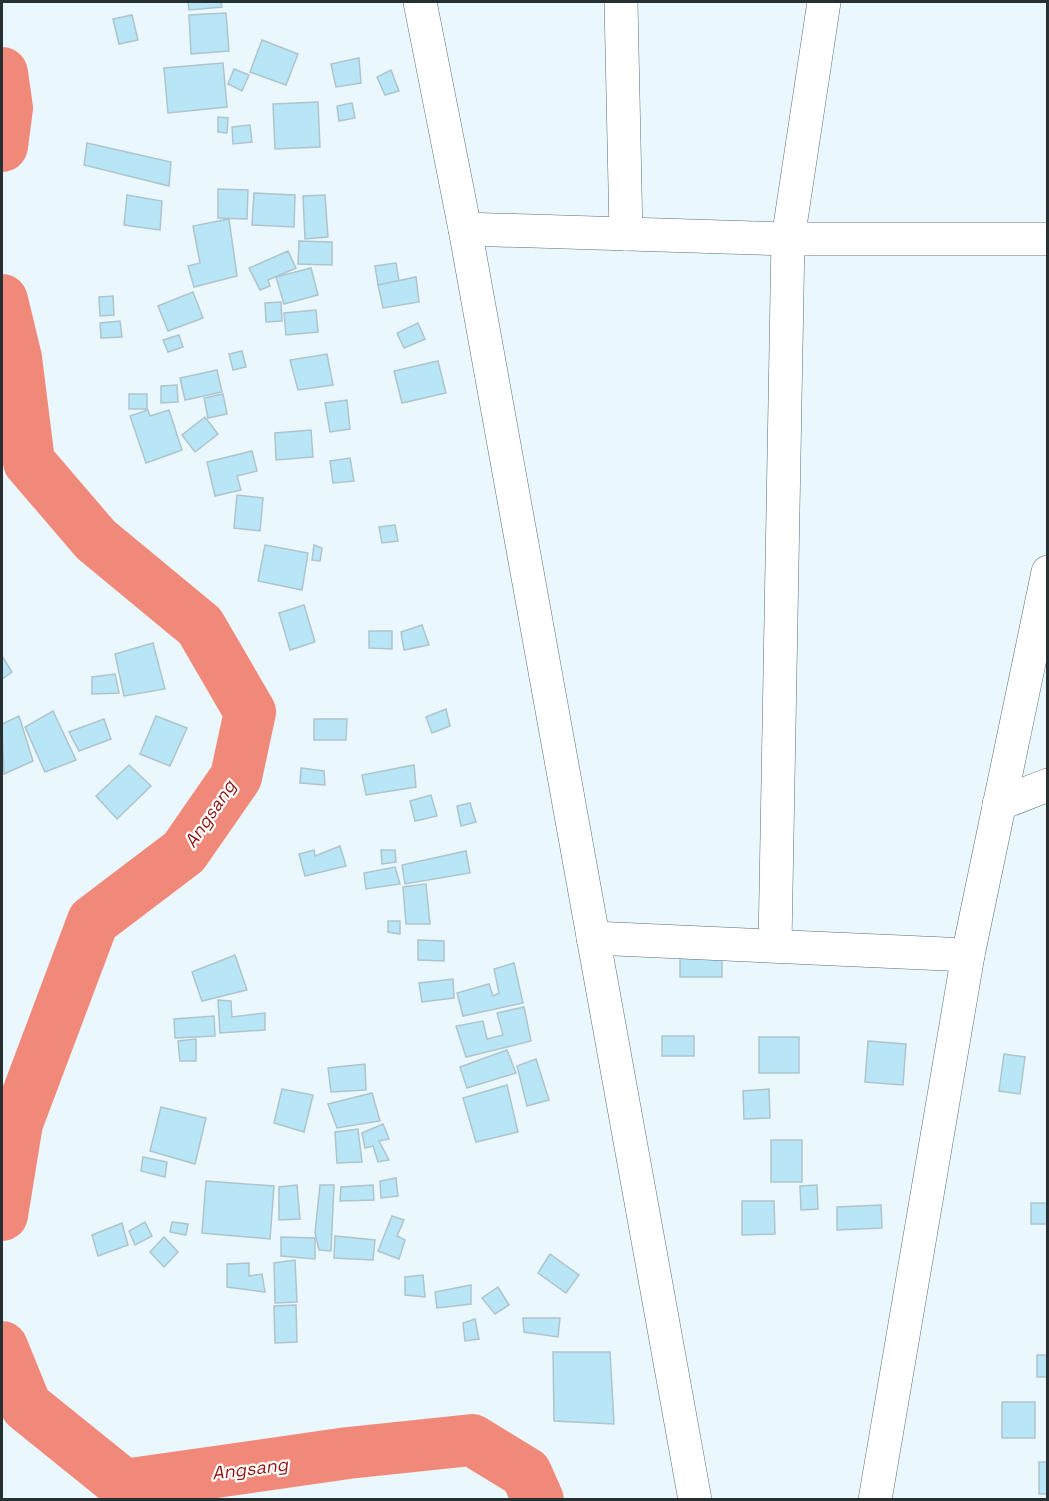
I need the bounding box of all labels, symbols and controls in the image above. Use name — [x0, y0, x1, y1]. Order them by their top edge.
water label: Angsang — [179, 774, 241, 852]
water label: Angsang — [211, 1452, 291, 1485]

